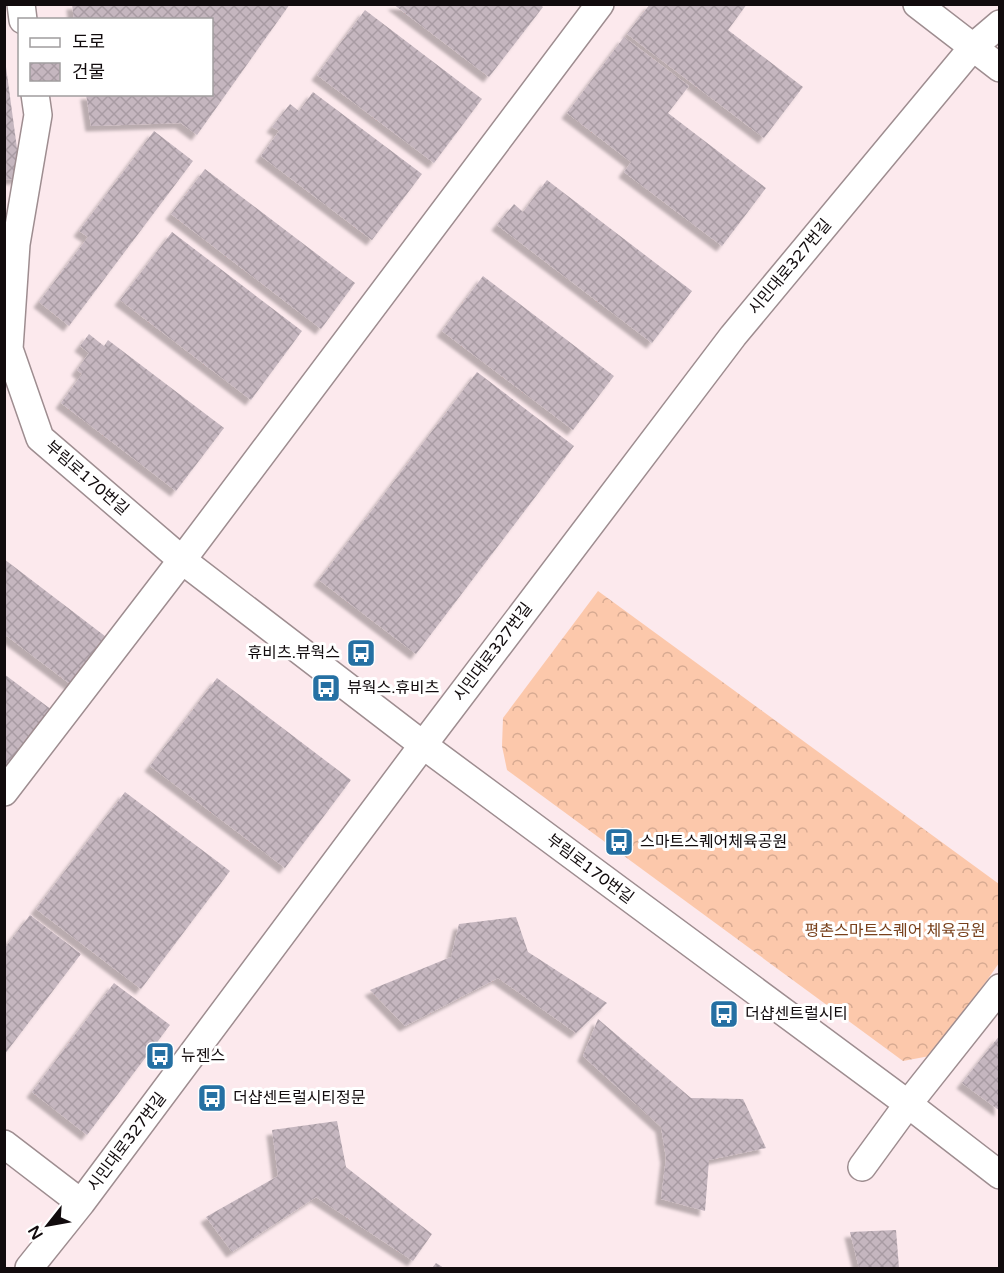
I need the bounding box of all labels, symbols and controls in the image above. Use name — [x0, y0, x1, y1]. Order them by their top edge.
legend — [18, 18, 213, 96]
text: 도로 — [72, 31, 105, 53]
text: 건물 — [72, 61, 105, 83]
street label: 시민대로327번길 — [744, 215, 836, 319]
street label: 부림로170번길 — [41, 436, 133, 520]
street label: 시민대로327번길 — [449, 599, 537, 705]
bus stop icon: 휴비츠.뷰웍스 — [345, 637, 377, 669]
place label: 휴비츠.뷰웍스 — [248, 643, 340, 663]
bus stop icon: 뷰웍스.휴비츠 — [310, 672, 342, 704]
place label: 뷰웍스.휴비츠 — [347, 678, 439, 698]
bus stop icon: 스마트스퀘어체육공원 — [603, 826, 635, 858]
street label: 부림로170번길 — [543, 830, 637, 908]
place label: 스마트스퀘어체육공원 — [640, 832, 787, 852]
park label: 평촌스마트스퀘어 체육공원 — [805, 921, 985, 941]
bus stop icon: 더샵센트럴시티 — [708, 998, 740, 1030]
place label: 더샵센트럴시티 — [745, 1004, 848, 1024]
bus stop icon: 뉴젠스 — [144, 1040, 176, 1072]
place label: 뉴젠스 — [181, 1046, 225, 1066]
bus stop icon: 더샵센트럴시티정문 — [196, 1082, 228, 1114]
place label: 더샵센트럴시티정문 — [233, 1088, 366, 1108]
street label: 시민대로327번길 — [83, 1089, 171, 1195]
north arrow — [18, 1195, 78, 1255]
text: N — [24, 1222, 48, 1243]

